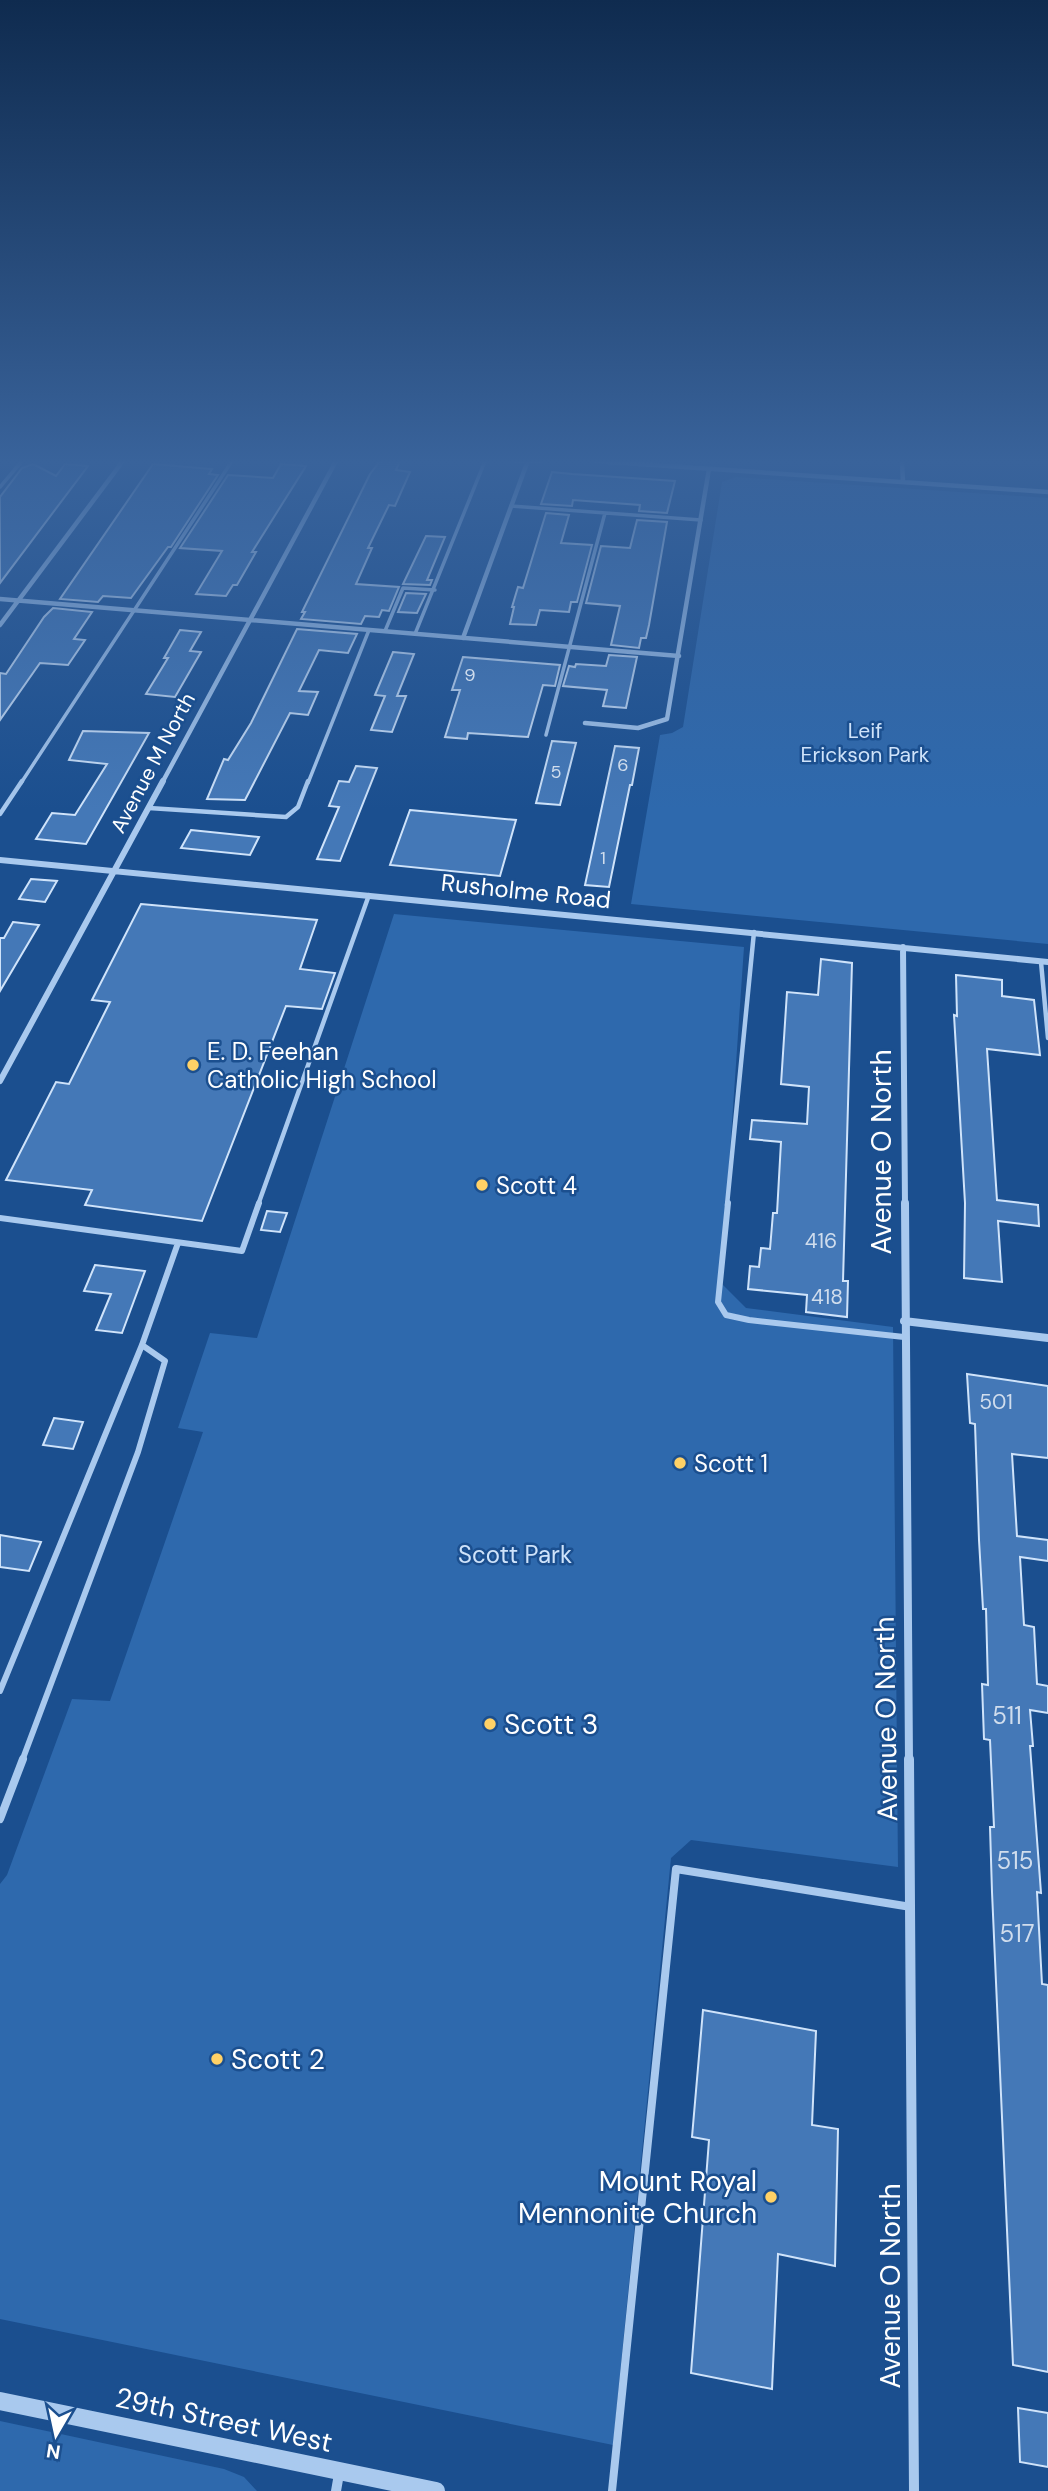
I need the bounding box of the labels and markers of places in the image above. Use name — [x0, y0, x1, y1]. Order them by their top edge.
place label: E. D. Feehan Catholic High School — [207, 1036, 437, 1095]
marker: E. D. Feehan Catholic High School — [185, 1057, 201, 1073]
place label: Scott 4 — [496, 1170, 577, 1201]
marker: Scott 4 — [474, 1177, 490, 1193]
place label: Scott 1 — [694, 1448, 768, 1479]
marker: Scott 1 — [672, 1455, 688, 1471]
place label: Scott 3 — [504, 1706, 598, 1743]
marker: Scott 3 — [482, 1716, 498, 1732]
place label: Scott 2 — [231, 2041, 325, 2078]
marker: Scott 2 — [209, 2051, 225, 2067]
place label: Mount Royal Mennonite Church — [518, 2163, 757, 2232]
marker: Mount Royal Mennonite Church — [763, 2189, 779, 2205]

